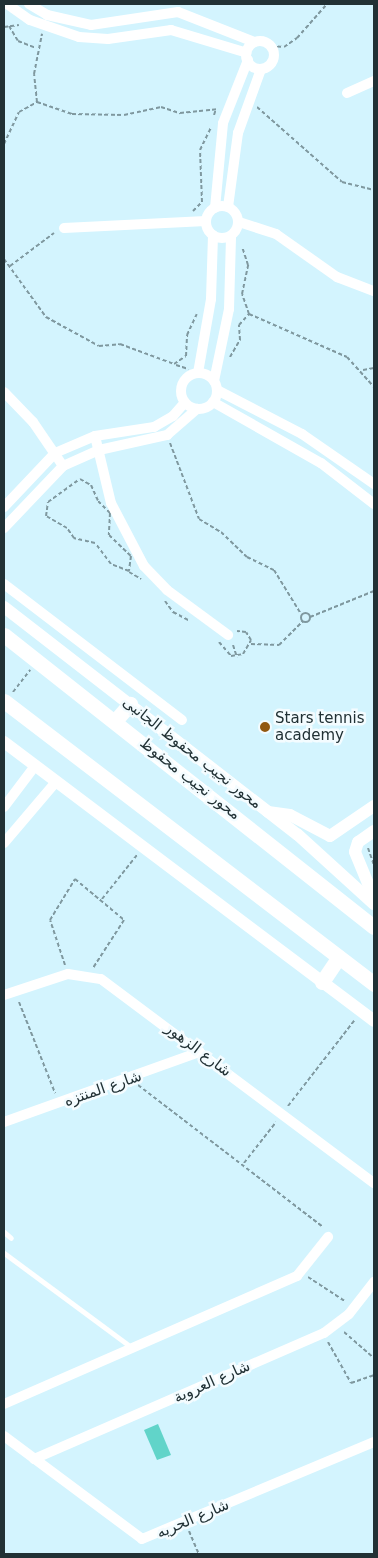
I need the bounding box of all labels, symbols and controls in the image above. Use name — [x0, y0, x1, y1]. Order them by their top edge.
street label: محور نجيب محفوظ الجانبى — [119, 693, 265, 813]
place label: Stars tennis academy — [275, 709, 364, 744]
marker: Stars tennis academy — [259, 721, 271, 733]
street label: محور نجيب محفوظ — [136, 734, 244, 824]
street label: شارع الزهور — [161, 1019, 235, 1081]
street label: شارع المنتزه — [62, 1067, 144, 1111]
street label: شارع العروبة — [171, 1357, 253, 1407]
street label: شارع الحريه — [154, 1496, 232, 1542]

